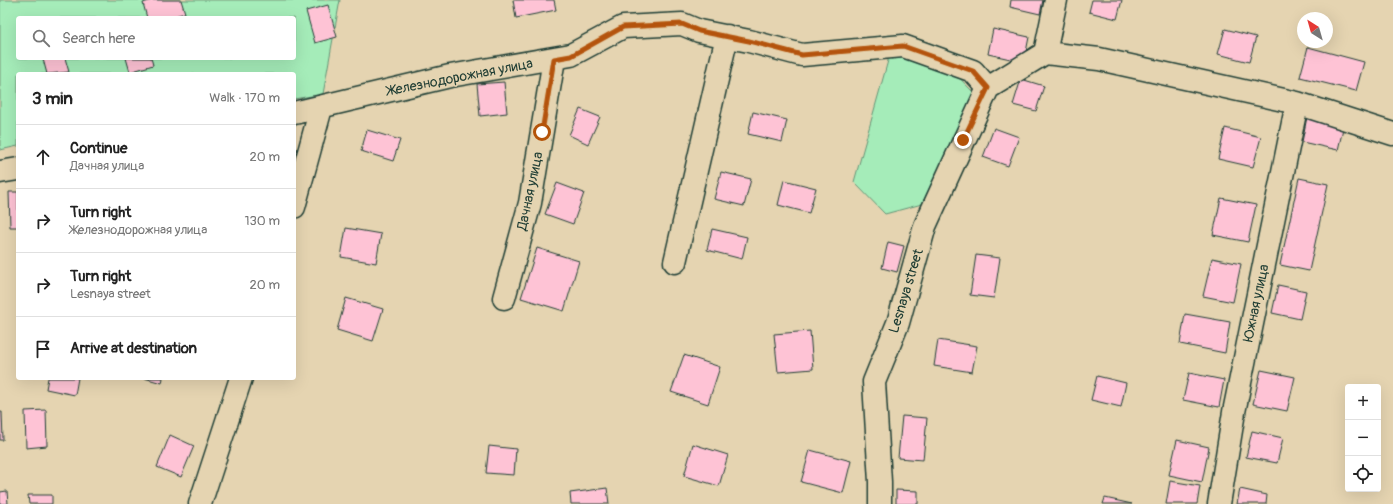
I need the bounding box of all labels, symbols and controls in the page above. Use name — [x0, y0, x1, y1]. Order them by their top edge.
north arrow — [1297, 12, 1333, 48]
search box — [16, 16, 296, 60]
icon: search — [30, 27, 52, 49]
text: Search here — [62, 29, 135, 48]
street label: Железнодорожная улица — [384, 55, 534, 100]
text: 3 min — [32, 88, 73, 109]
text: Walk · 170 m — [209, 90, 280, 106]
route start — [533, 123, 551, 141]
route end — [954, 131, 972, 149]
text: Continue — [70, 139, 128, 158]
icon: ahead — [32, 146, 54, 168]
text: 20 m — [249, 149, 280, 165]
street label: Дачная улица — [513, 150, 547, 233]
text: Дачная улица — [70, 158, 144, 174]
text: Turn right — [70, 203, 131, 222]
icon: right — [32, 210, 54, 232]
text: 130 m — [244, 213, 280, 229]
text: Железнодорожная улица — [70, 222, 207, 238]
street label: Lesnaya street — [885, 247, 927, 335]
street label: Южная улица — [1239, 263, 1273, 343]
text: Turn right — [70, 267, 131, 286]
icon: right — [32, 274, 54, 296]
text: 20 m — [249, 277, 280, 293]
text: Lesnaya street — [70, 286, 151, 302]
icon: arrive — [32, 338, 54, 360]
text: Arrive at destination — [70, 339, 197, 358]
map controls — [1345, 384, 1381, 492]
button: + — [1345, 384, 1381, 420]
button: − — [1345, 420, 1381, 456]
button: locate — [1345, 456, 1381, 492]

